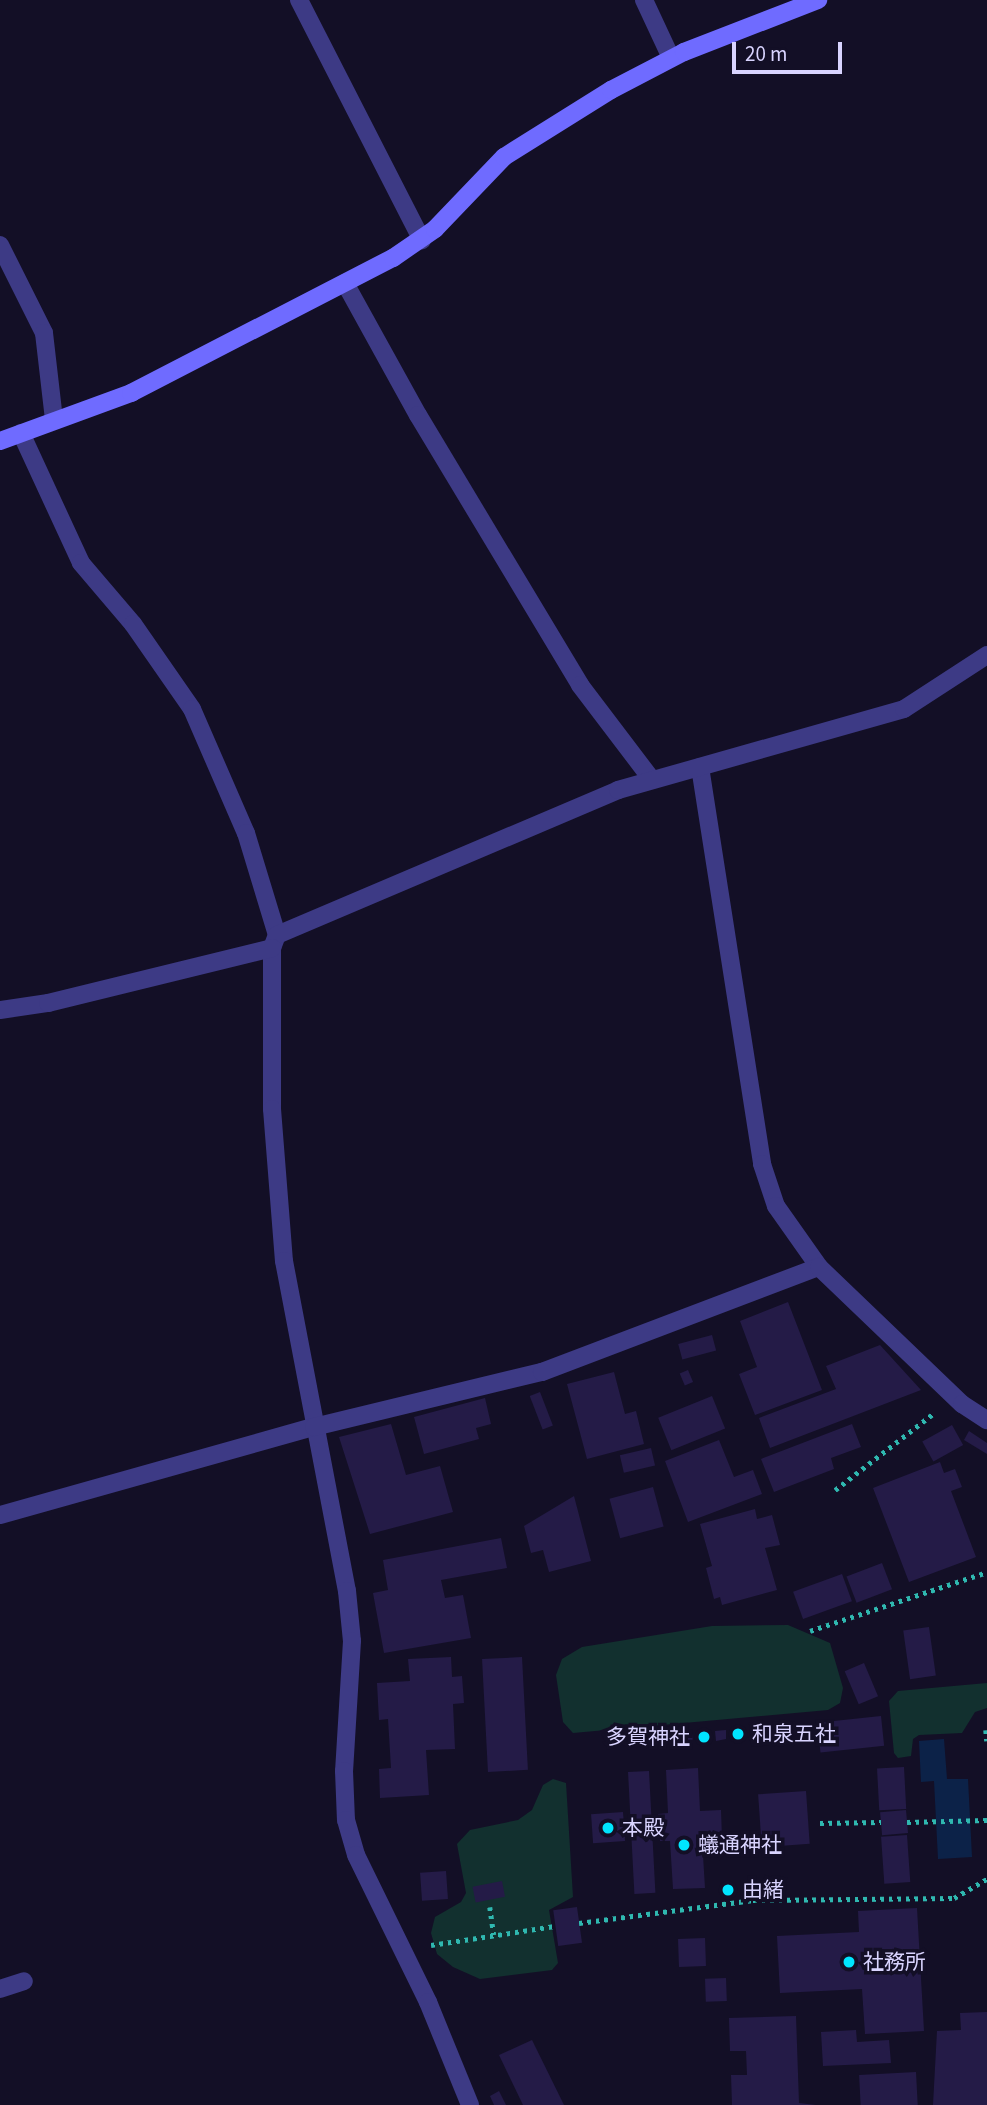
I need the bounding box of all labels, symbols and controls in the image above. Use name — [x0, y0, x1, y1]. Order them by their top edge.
scale bar — [735, 28, 845, 72]
text: 20 m — [745, 39, 787, 69]
place label: 和泉五社 — [752, 1721, 836, 1747]
place label: 多賀神社 — [606, 1724, 690, 1750]
marker: 和泉五社 — [730, 1726, 746, 1742]
marker: 多賀神社 — [696, 1729, 712, 1745]
place label: 本殿 — [622, 1815, 664, 1841]
marker: 本殿 — [600, 1820, 616, 1836]
place label: 蟻通神社 — [698, 1832, 782, 1858]
marker: 蟻通神社 — [676, 1837, 692, 1853]
place label: 由緒 — [742, 1877, 784, 1903]
marker: 由緒 — [720, 1882, 736, 1898]
place label: 社務所 — [863, 1949, 926, 1975]
marker: 社務所 — [841, 1954, 857, 1970]

